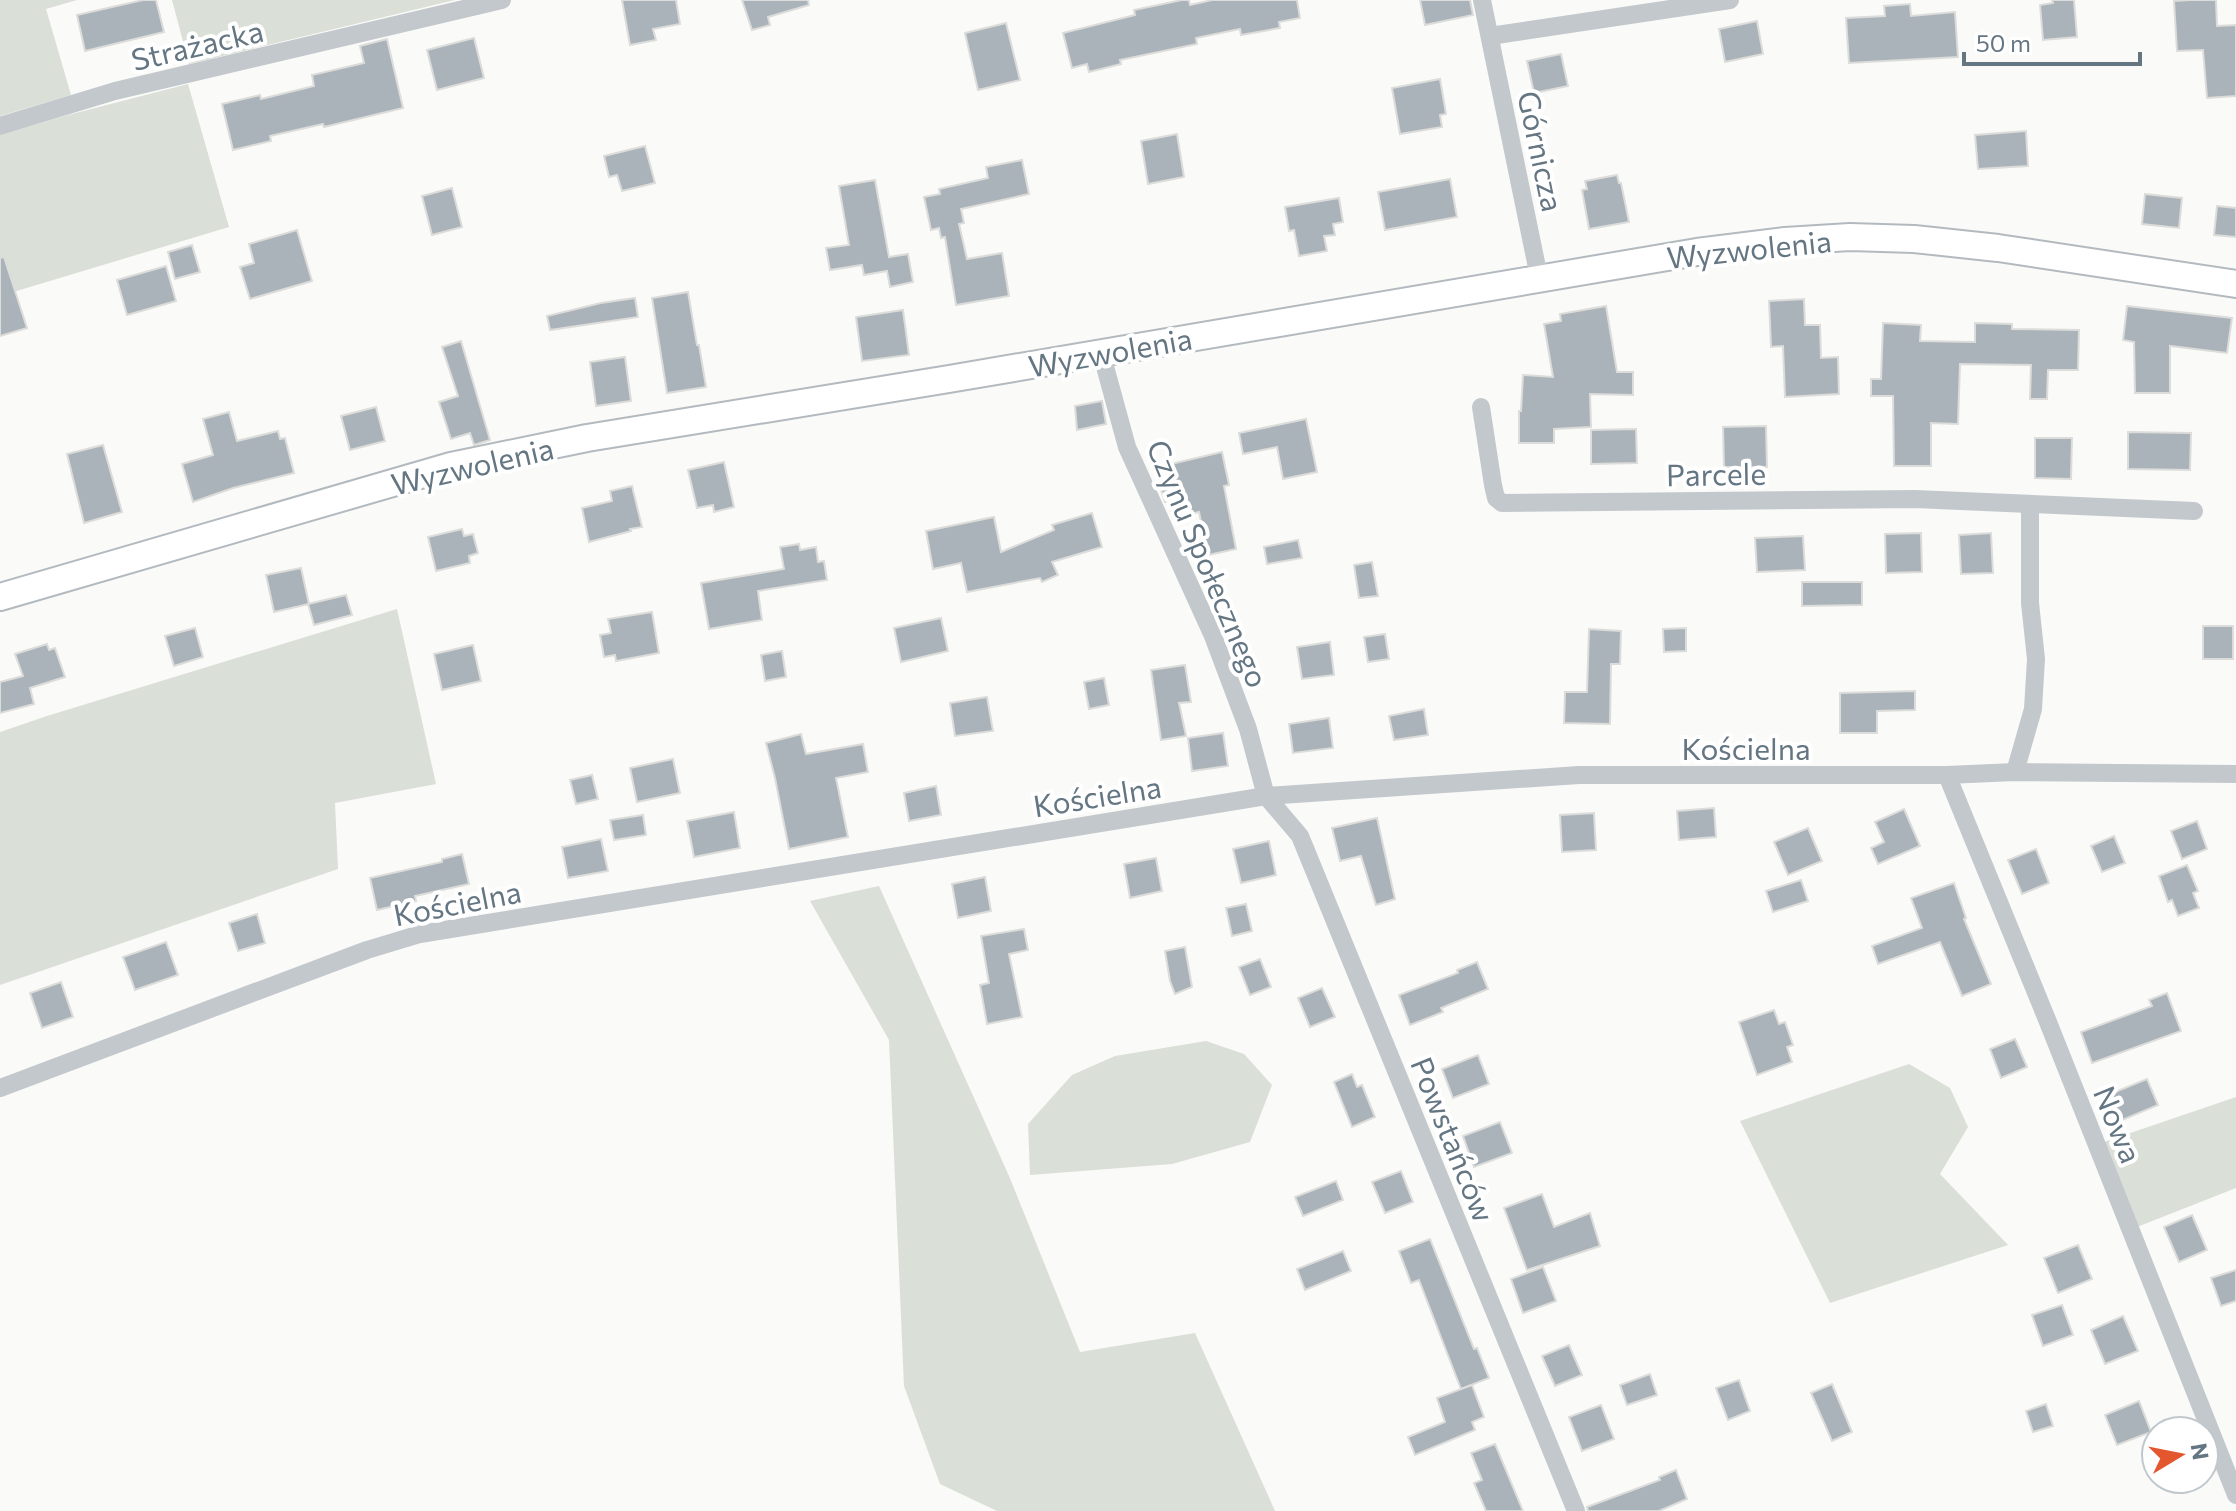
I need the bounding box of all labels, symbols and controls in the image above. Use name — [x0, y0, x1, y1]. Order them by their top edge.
street label: Strażacka — [127, 11, 267, 77]
scale bar — [1964, 16, 2140, 66]
text: 50 m — [1976, 28, 2031, 57]
street label: Górnicza — [1511, 87, 1573, 215]
street label: Wyzwolenia — [1665, 221, 1833, 275]
street label: Wyzwolenia — [1025, 318, 1195, 384]
street label: Wyzwolenia — [387, 428, 557, 502]
street label: Czynu Społecznego — [1140, 434, 1278, 692]
street label: Parcele — [1666, 454, 1766, 492]
street label: Kościelna — [1681, 729, 1811, 766]
street label: Kościelna — [1030, 767, 1164, 823]
street label: Kościelna — [390, 872, 524, 932]
street label: Powstańców — [1404, 1051, 1504, 1227]
street label: Nowa — [2087, 1080, 2151, 1168]
north arrow — [2140, 1415, 2220, 1495]
text: N — [2185, 1441, 2215, 1462]

